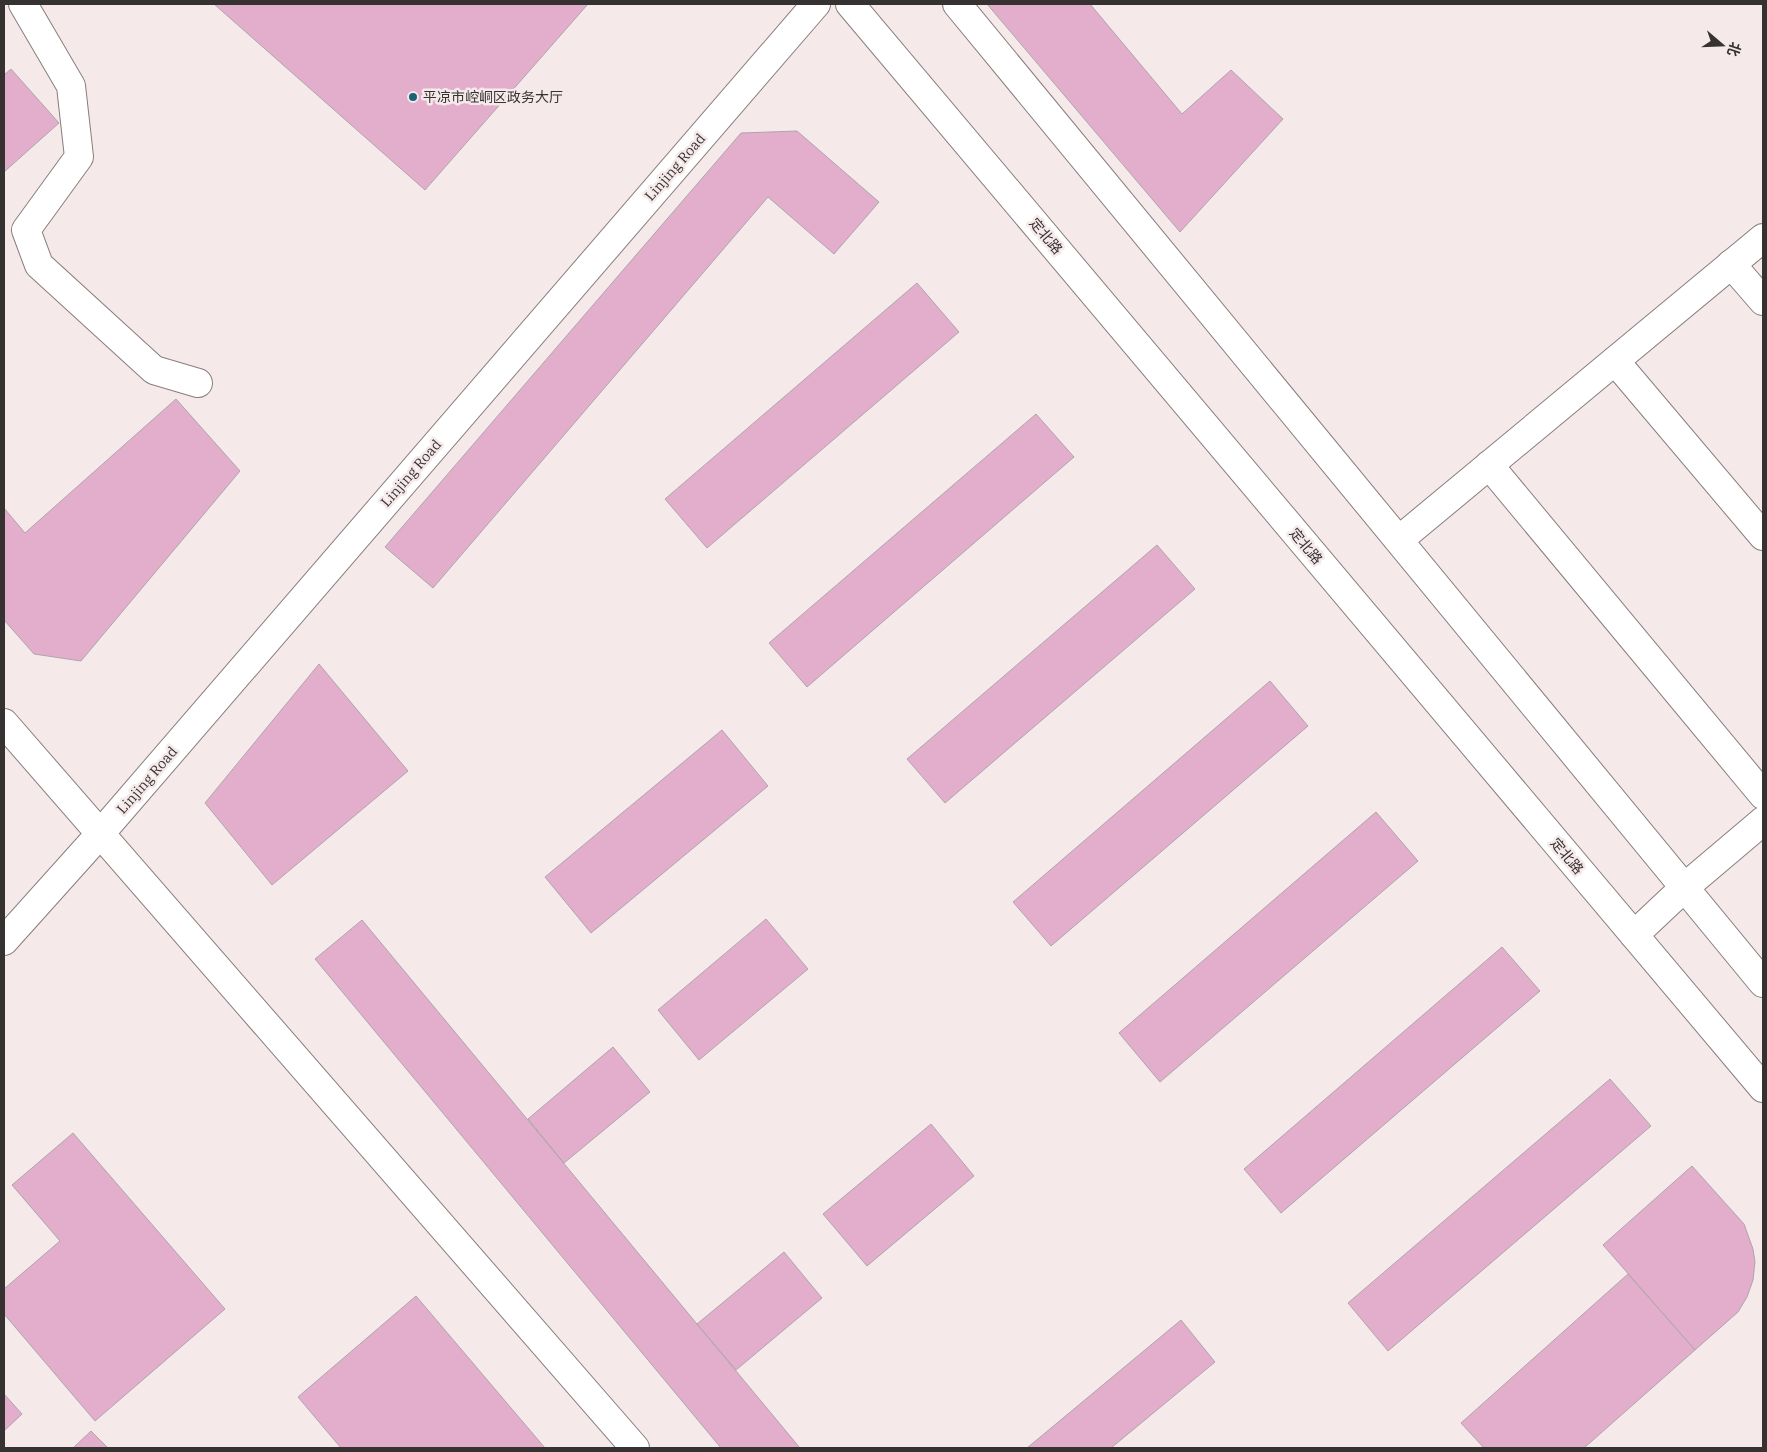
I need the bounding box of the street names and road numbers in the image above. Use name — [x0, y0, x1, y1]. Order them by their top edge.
street label: Linjing Road — [641, 129, 710, 204]
street label: 定北路 — [1026, 214, 1066, 258]
street label: Linjing Road — [377, 435, 446, 510]
street label: 定北路 — [1286, 524, 1326, 568]
street label: Linjing Road — [113, 742, 182, 817]
street label: 定北路 — [1547, 834, 1587, 878]

